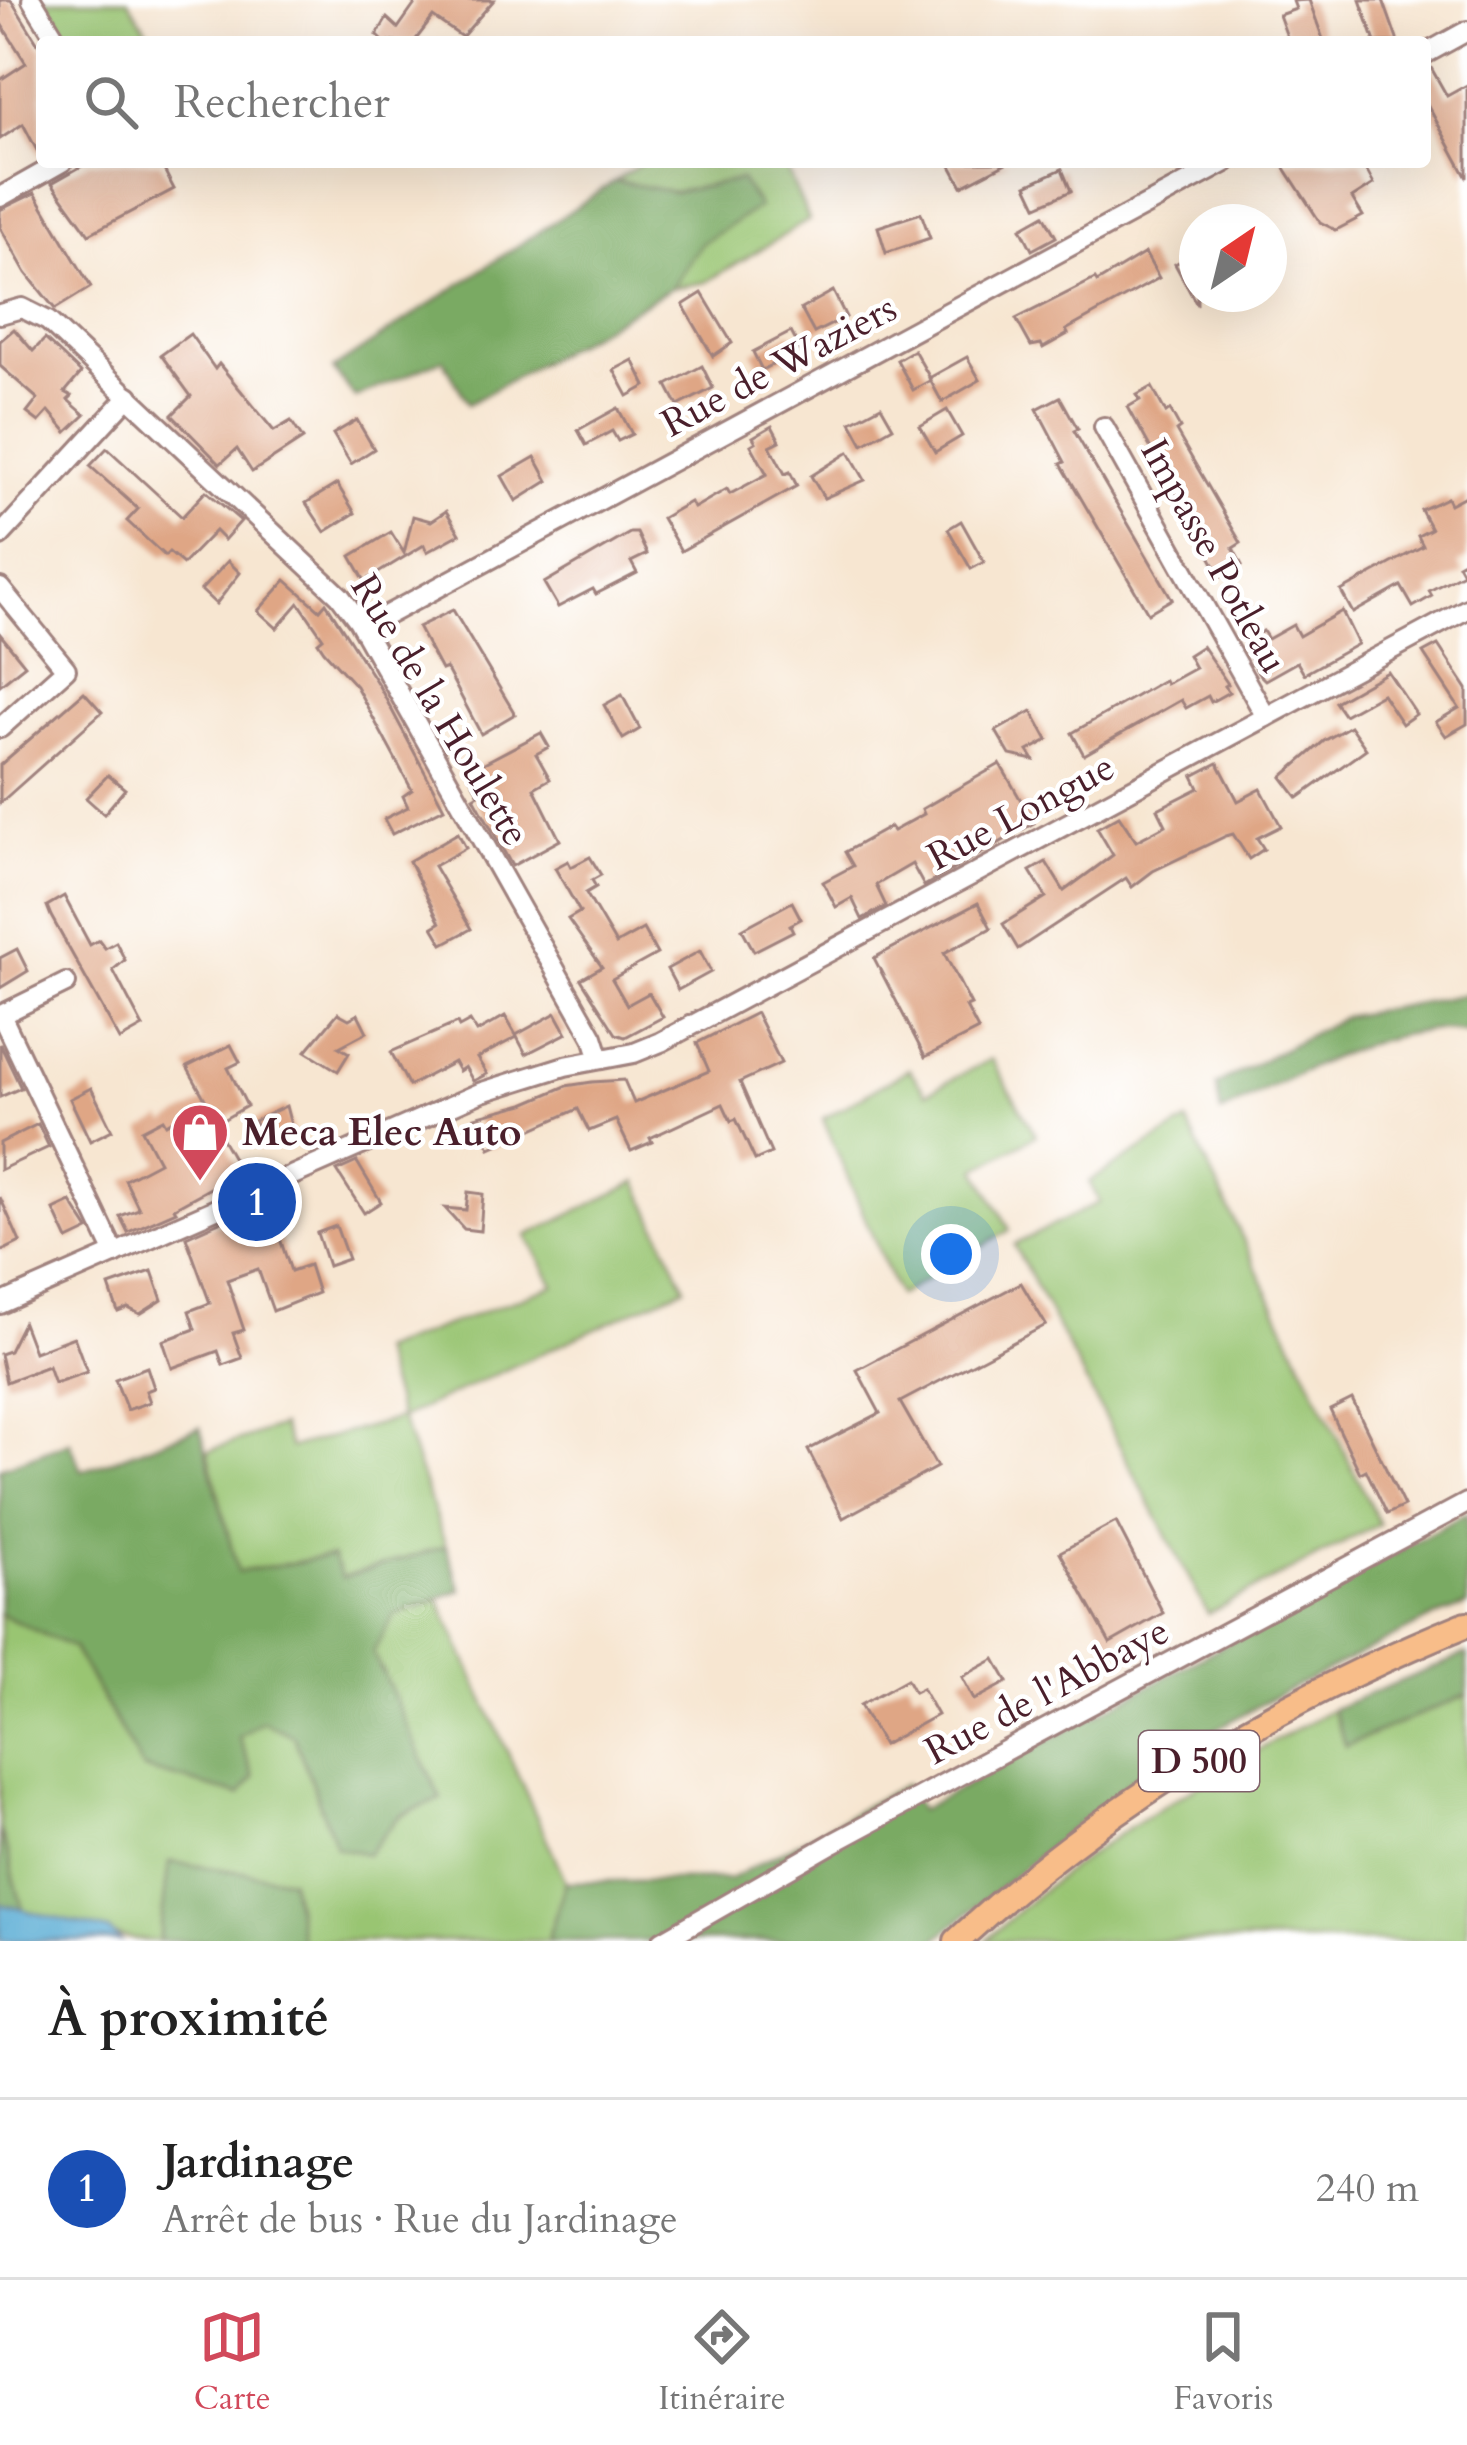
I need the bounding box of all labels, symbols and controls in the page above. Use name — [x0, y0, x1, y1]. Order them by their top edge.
search box — [36, 36, 1431, 168]
icon: search — [78, 69, 144, 135]
text: Rechercher — [174, 72, 390, 133]
north arrow — [1179, 204, 1287, 312]
street label: Rue de Waziers — [652, 282, 906, 450]
street label: Impasse Potleau — [1128, 429, 1300, 683]
street label: Rue de la Houlette — [338, 564, 542, 856]
street label: Rue Longue — [918, 741, 1124, 883]
shop icon: Meca Elec Auto — [169, 1101, 231, 1183]
place label: Meca Elec Auto — [242, 1106, 521, 1159]
pin: 1 — [218, 1157, 296, 1247]
your location — [921, 1224, 981, 1284]
street label: Rue de l'Abbaye — [916, 1604, 1178, 1778]
road number: D 500 — [1139, 1731, 1259, 1791]
text: À proximité — [48, 1984, 329, 2054]
text: Jardinage — [162, 2132, 354, 2193]
text: 1 — [77, 2162, 97, 2215]
text: 240 m — [1316, 2162, 1419, 2215]
text: Arrêt de bus · Rue du Jardinage — [162, 2193, 678, 2246]
tab: Carte — [194, 2304, 271, 2421]
tab: Itinéraire — [658, 2304, 786, 2421]
tab: Favoris — [1173, 2304, 1273, 2421]

